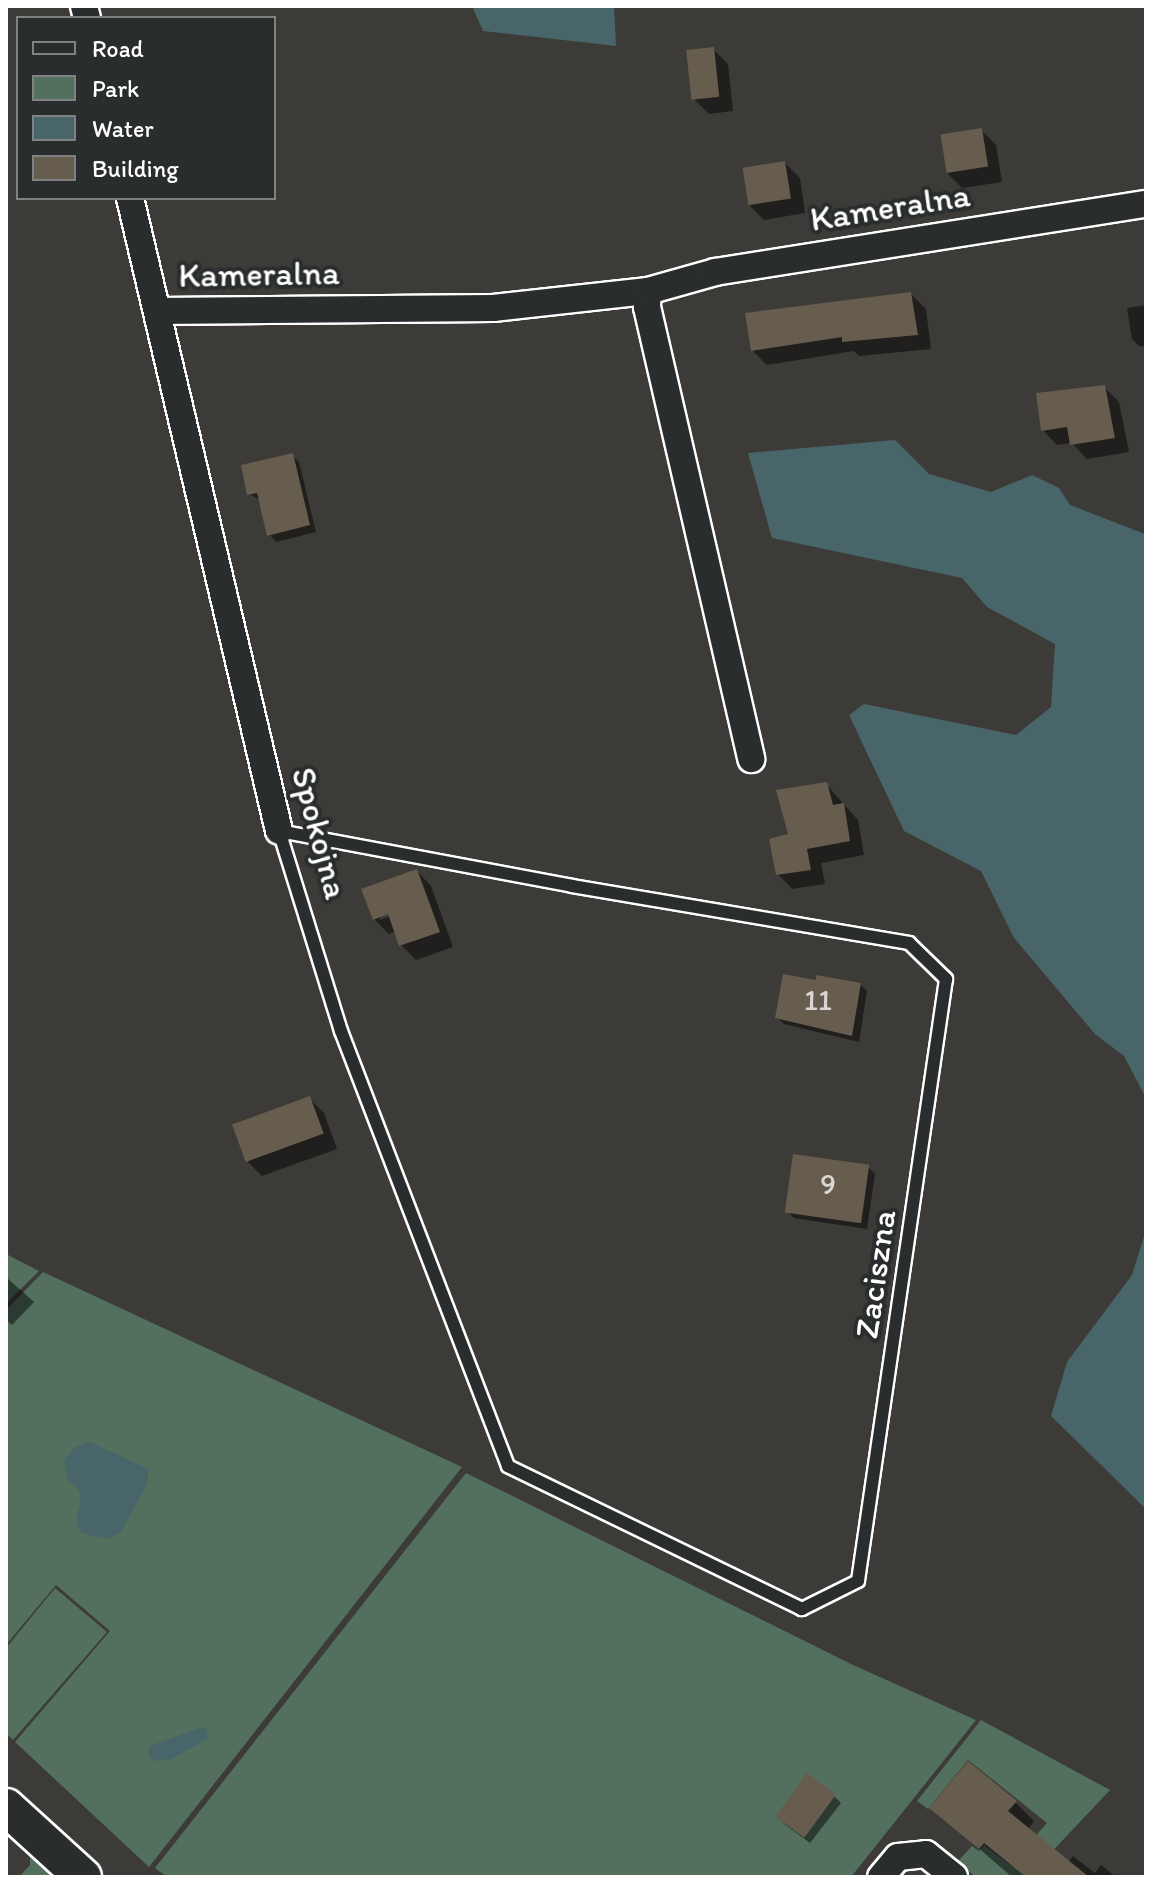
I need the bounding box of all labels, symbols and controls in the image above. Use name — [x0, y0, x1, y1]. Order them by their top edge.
legend — [16, 16, 276, 200]
text: Road — [92, 34, 144, 63]
text: Park — [92, 74, 139, 103]
text: Water — [92, 114, 154, 143]
text: Building — [92, 154, 179, 183]
street label: Kameralna — [807, 174, 973, 240]
street label: Kameralna — [178, 252, 340, 296]
street label: Spokojna — [283, 763, 357, 903]
house number: 11 — [804, 982, 832, 1018]
house number: 9 — [820, 1166, 836, 1202]
street label: Zaciszna — [846, 1207, 904, 1341]

